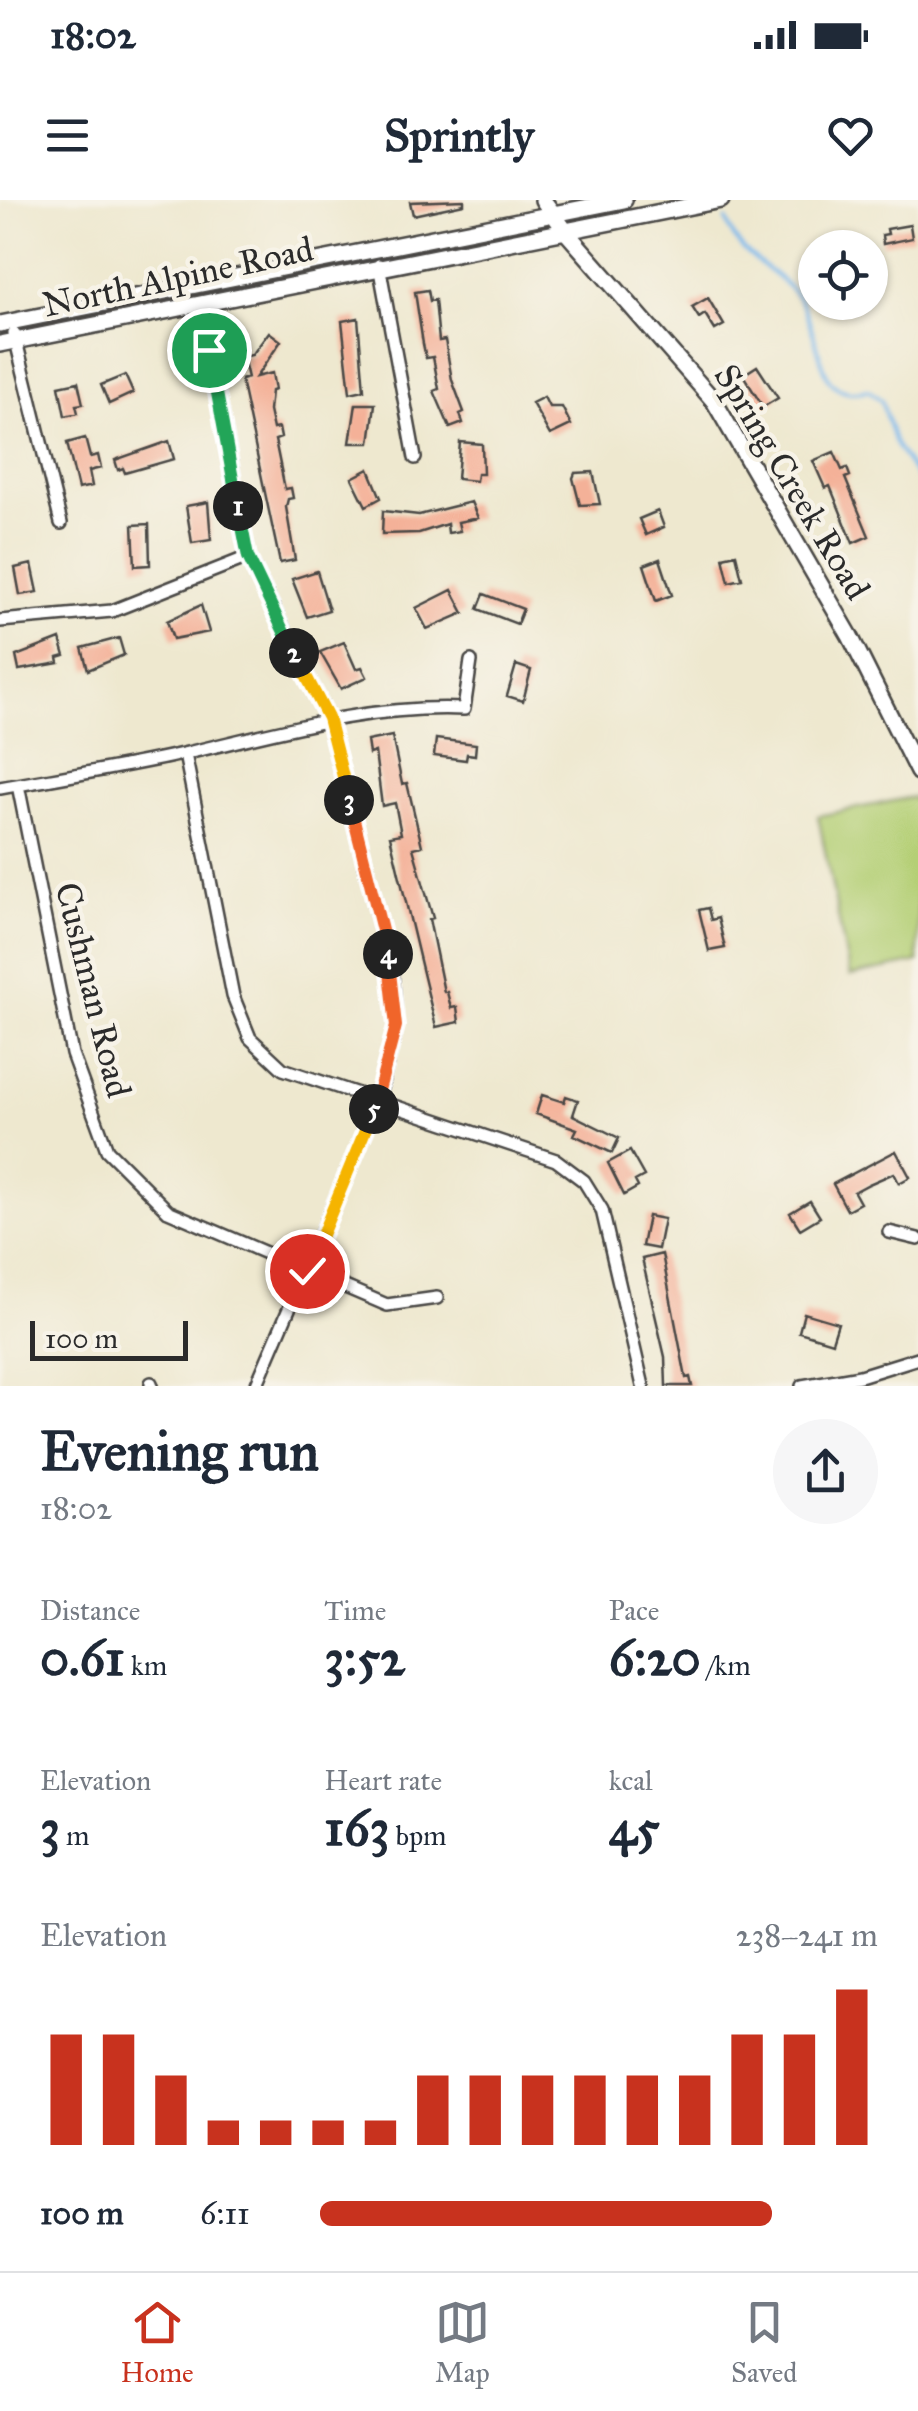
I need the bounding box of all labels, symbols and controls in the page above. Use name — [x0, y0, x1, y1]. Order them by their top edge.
text: 18:02 — [50, 12, 136, 58]
icon: menu — [40, 108, 95, 163]
text: Sprintly — [384, 108, 534, 163]
icon: heart — [823, 108, 878, 163]
street label: North Alpine Road — [39, 227, 317, 327]
map controls — [798, 230, 888, 320]
button: locate — [798, 230, 888, 320]
pin — [167, 308, 252, 393]
icon: arrive — [182, 323, 237, 378]
street label: Spring Creek Road — [705, 356, 879, 608]
pin: 1 — [213, 481, 263, 531]
text: 1 — [232, 488, 244, 523]
pin: 2 — [269, 628, 319, 678]
text: 2 — [287, 635, 301, 670]
pin: 3 — [324, 775, 374, 825]
text: 3 — [343, 782, 355, 817]
street label: Cushman Road — [46, 878, 141, 1102]
pin: 4 — [363, 929, 413, 979]
text: 4 — [380, 936, 396, 971]
pin: 5 — [349, 1084, 399, 1134]
text: 5 — [367, 1091, 381, 1126]
pin — [265, 1229, 350, 1314]
icon: check — [280, 1244, 335, 1299]
scale bar — [30, 1316, 188, 1360]
text: 100 m — [45, 1321, 118, 1356]
text: Evening run — [40, 1418, 319, 1485]
button: share — [773, 1419, 878, 1524]
text: 18:02 — [40, 1489, 112, 1528]
text: Distance — [40, 1593, 140, 1628]
text: Time — [324, 1593, 386, 1628]
text: Pace — [609, 1593, 659, 1628]
text: 0.61 — [40, 1628, 125, 1689]
text: 3:52 — [324, 1628, 405, 1689]
text: 6:20 — [609, 1628, 701, 1689]
text: km — [125, 1648, 167, 1683]
text: /km — [701, 1648, 751, 1683]
text: Elevation — [40, 1763, 151, 1798]
text: Heart rate — [324, 1763, 442, 1798]
text: kcal — [609, 1763, 653, 1798]
text: 3 — [40, 1798, 60, 1859]
text: 163 — [324, 1798, 390, 1859]
text: 45 — [609, 1798, 660, 1859]
text: m — [60, 1818, 90, 1853]
text: bpm — [390, 1818, 447, 1853]
text: Elevation — [40, 1916, 167, 1955]
text: 238–241 m — [736, 1916, 878, 1955]
text: 100 m — [40, 2194, 124, 2233]
text: 6:11 — [200, 2194, 250, 2233]
tab: Home — [121, 2295, 194, 2390]
tab: Map — [435, 2295, 490, 2390]
tab: Saved — [731, 2295, 797, 2390]

